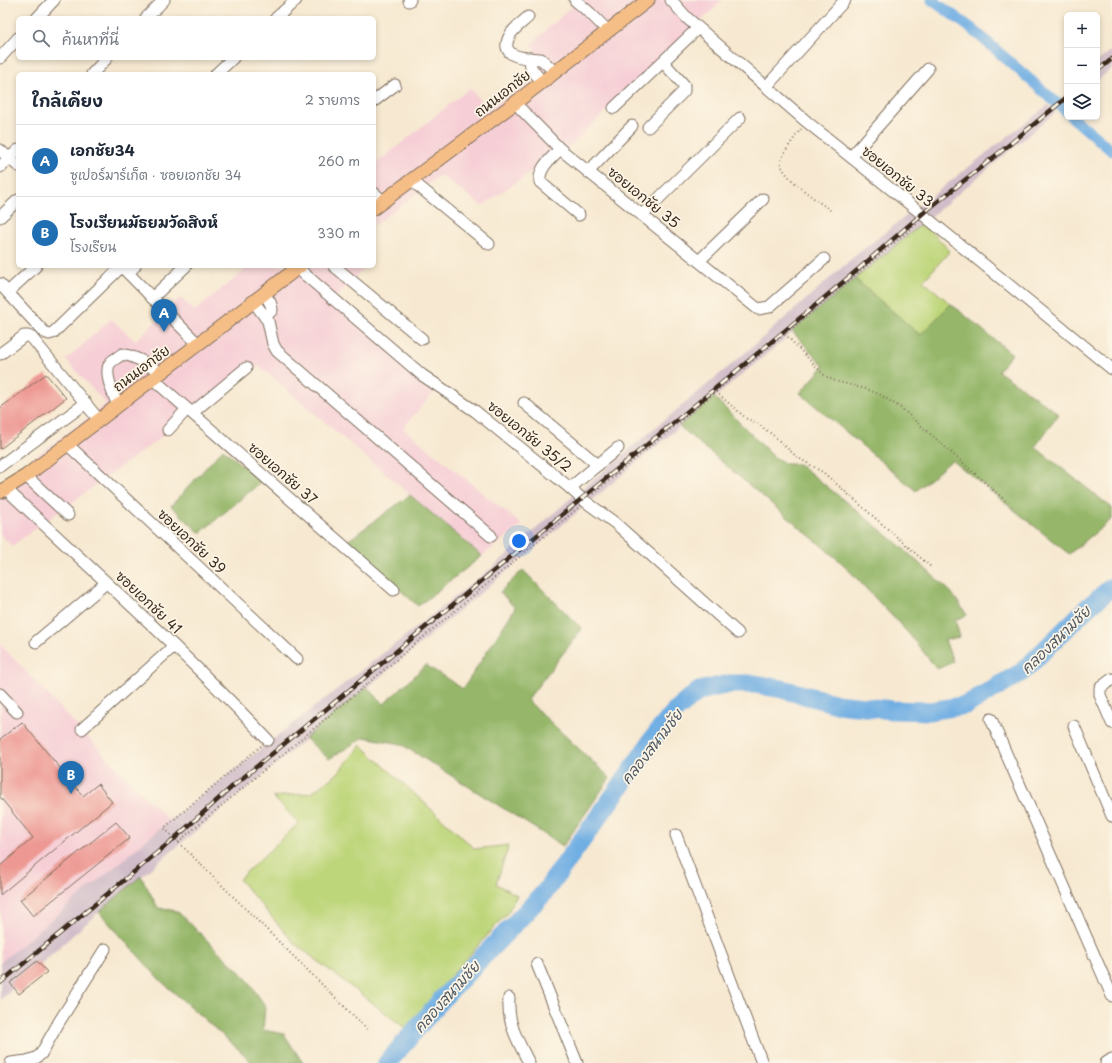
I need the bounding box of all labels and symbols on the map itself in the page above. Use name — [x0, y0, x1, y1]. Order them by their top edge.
street label: ถนนเอกชัย — [469, 64, 535, 122]
street label: ซอยเอกชัย 33 — [857, 140, 939, 212]
street label: ซอยเอกชัย 35 — [603, 161, 685, 233]
pin: A — [151, 299, 177, 332]
street label: ถนนเอกชัย — [108, 340, 174, 396]
street label: ซอยเอกชัย 35/2 — [483, 395, 577, 477]
street label: ซอยเอกชัย 37 — [244, 437, 323, 509]
street label: ซอยเอกชัย 39 — [153, 504, 231, 578]
your location — [509, 531, 529, 551]
street label: ซอยเอกชัย 41 — [111, 566, 187, 638]
water label: คลองสนามชัย — [1015, 599, 1096, 678]
water label: คลองสนามชัย — [614, 703, 688, 788]
pin: B — [58, 761, 84, 794]
water label: คลองสนามชัย — [407, 954, 485, 1037]

